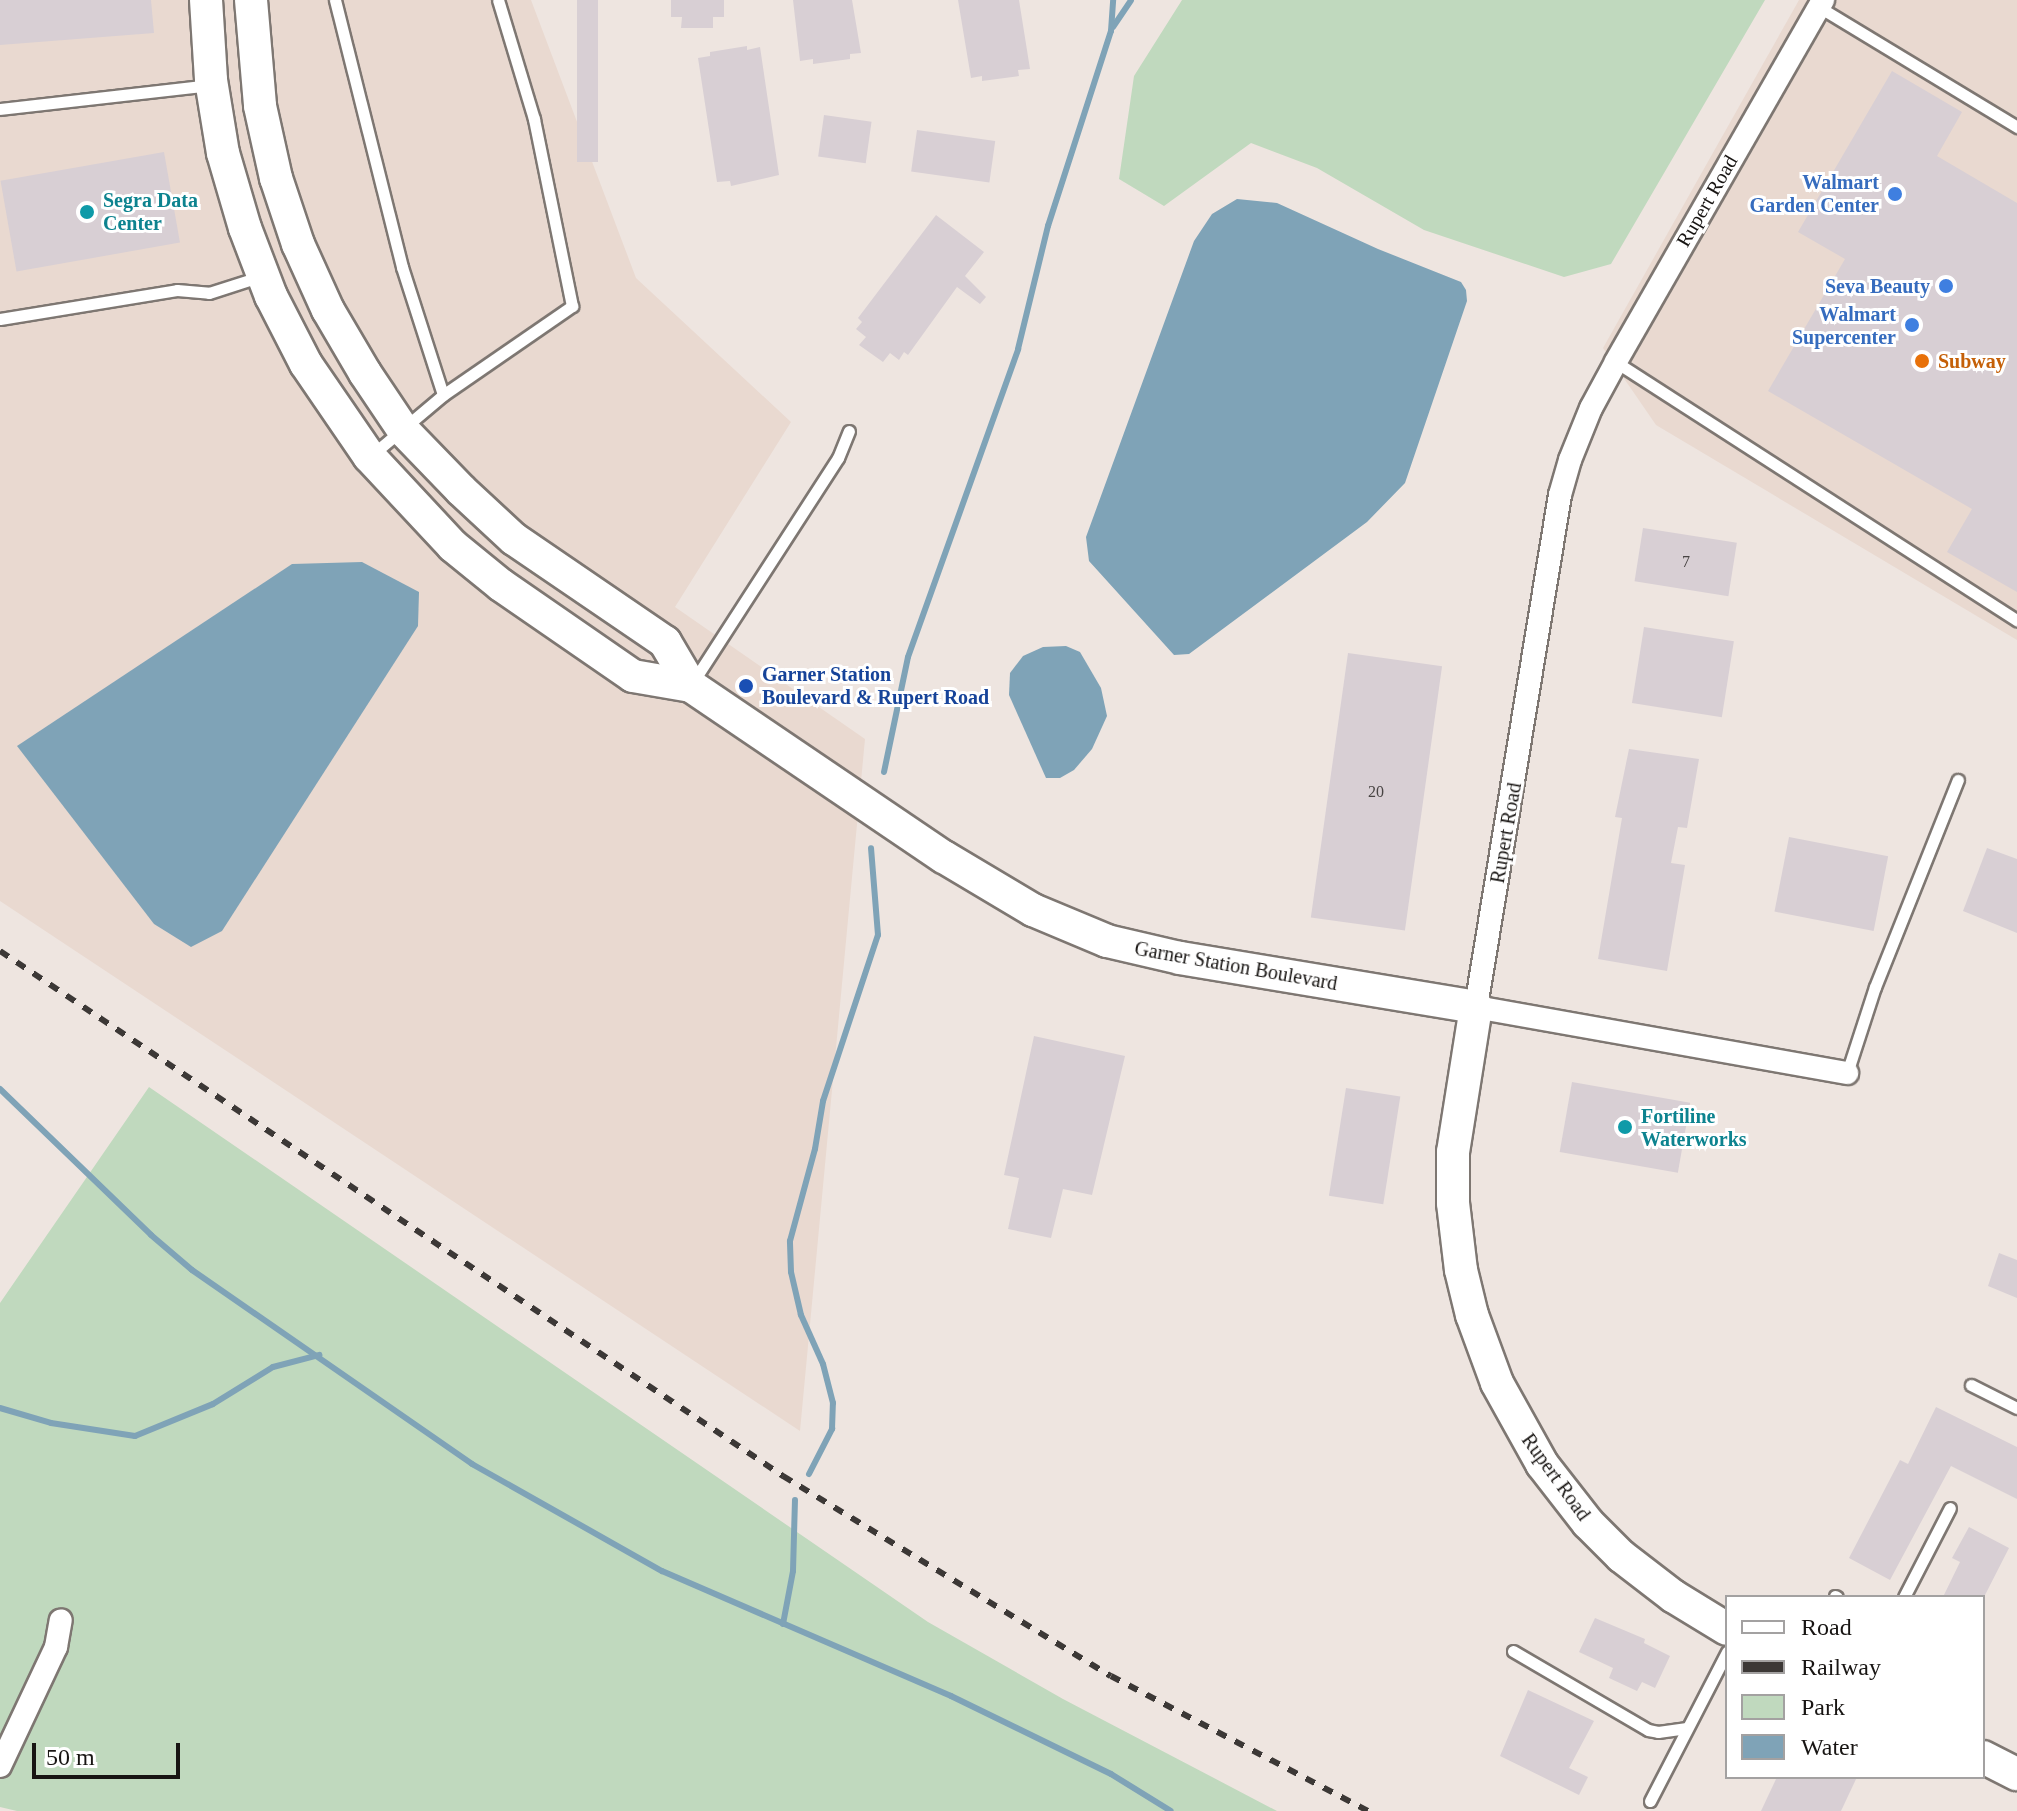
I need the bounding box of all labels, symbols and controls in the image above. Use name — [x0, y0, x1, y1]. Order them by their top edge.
street label: Rupert Road — [1671, 151, 1743, 251]
place label: Walmart Garden Center — [1750, 170, 1879, 217]
marker: Walmart Garden Center — [1886, 185, 1904, 203]
place label: Segra Data Center — [103, 188, 198, 235]
marker: Segra Data Center — [78, 203, 96, 221]
place label: Seva Beauty — [1825, 274, 1930, 298]
marker: Seva Beauty — [1937, 277, 1955, 295]
place label: Walmart Supercenter — [1792, 302, 1896, 349]
marker: Walmart Supercenter — [1903, 316, 1921, 334]
place label: Subway — [1938, 349, 2006, 373]
marker: Subway — [1913, 352, 1931, 370]
house number: 7 — [1682, 552, 1690, 572]
place label: Garner Station Boulevard & Rupert Road — [762, 662, 989, 709]
marker: Garner Station Boulevard & Rupert Road — [737, 677, 755, 695]
street label: Rupert Road — [1485, 781, 1527, 885]
house number: 20 — [1368, 782, 1384, 802]
street label: Garner Station Boulevard — [1133, 936, 1339, 996]
place label: Fortiline Waterworks — [1641, 1104, 1747, 1151]
marker: Fortiline Waterworks — [1616, 1118, 1634, 1136]
street label: Rupert Road — [1516, 1429, 1596, 1525]
legend — [1725, 1595, 1985, 1779]
text: Road — [1801, 1614, 1852, 1640]
text: Railway — [1801, 1654, 1881, 1680]
text: Park — [1801, 1694, 1845, 1720]
scale bar — [36, 1727, 184, 1777]
text: Water — [1801, 1734, 1858, 1760]
text: 50 m — [46, 1744, 95, 1770]

